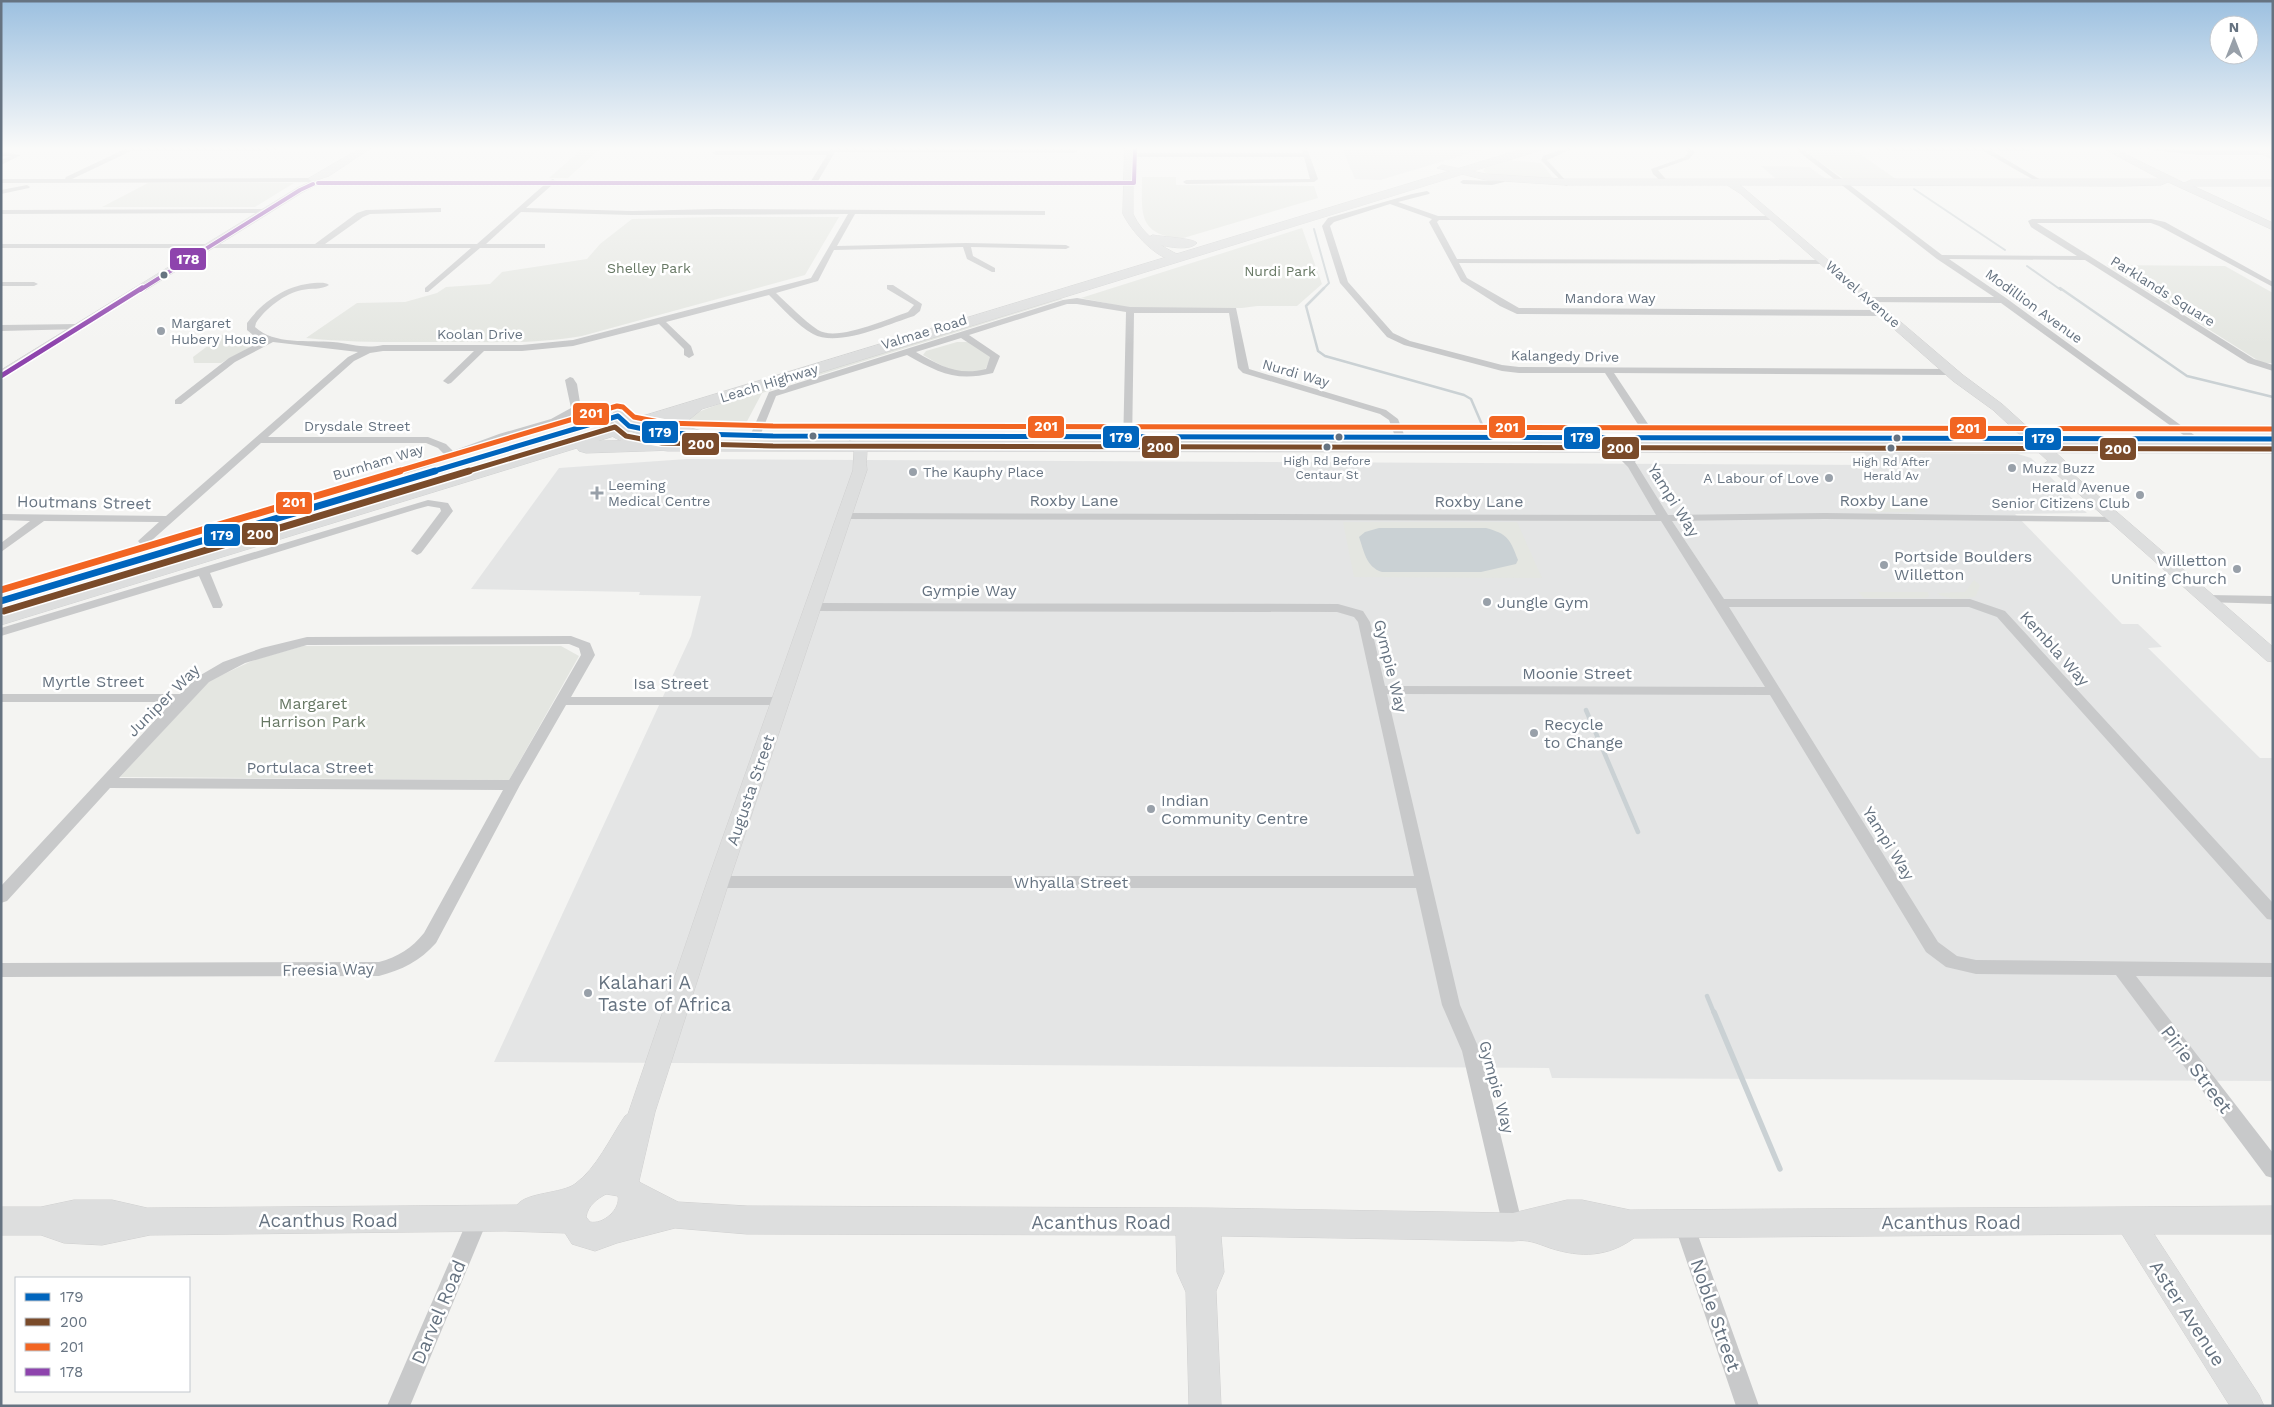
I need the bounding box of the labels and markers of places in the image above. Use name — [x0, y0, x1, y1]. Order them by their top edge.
unlabelled marker — [159, 270, 169, 280]
place label: Margaret Hubery House — [171, 315, 267, 347]
marker: Margaret Hubery House — [155, 325, 167, 337]
unlabelled marker — [808, 431, 818, 441]
unlabelled marker — [1334, 432, 1344, 442]
unlabelled marker — [1892, 433, 1902, 443]
marker: High Rd Before Centaur St — [1322, 442, 1332, 452]
marker: High Rd After Herald Av — [1886, 443, 1896, 453]
place label: High Rd Before Centaur St — [1283, 454, 1371, 482]
place label: High Rd After Herald Av — [1852, 455, 1930, 483]
place label: Muzz Buzz — [2022, 460, 2095, 476]
marker: Muzz Buzz — [2006, 462, 2018, 474]
place label: The Kauphy Place — [923, 464, 1044, 480]
marker: The Kauphy Place — [907, 466, 919, 478]
place label: A Labour of Love — [1703, 470, 1819, 486]
marker: A Labour of Love — [1823, 472, 1835, 484]
place label: Leeming Medical Centre — [608, 477, 710, 509]
place label: Herald Avenue Senior Citizens Club — [1992, 479, 2130, 511]
marker: Leeming Medical Centre — [590, 486, 604, 500]
marker: Herald Avenue Senior Citizens Club — [2134, 489, 2146, 501]
place label: Portside Boulders Willetton — [1894, 547, 2032, 584]
place label: Willetton Uniting Church — [2111, 551, 2227, 588]
marker: Portside Boulders Willetton — [1878, 559, 1890, 571]
marker: Willetton Uniting Church — [2231, 563, 2243, 575]
place label: Jungle Gym — [1497, 593, 1589, 612]
marker: Jungle Gym — [1481, 596, 1493, 608]
place label: Recycle to Change — [1544, 715, 1623, 752]
marker: Recycle to Change — [1528, 727, 1540, 739]
place label: Indian Community Centre — [1161, 791, 1308, 828]
marker: Indian Community Centre — [1145, 803, 1157, 815]
place label: Kalahari A Taste of Africa — [598, 971, 731, 1016]
marker: Kalahari A Taste of Africa — [582, 987, 594, 999]

